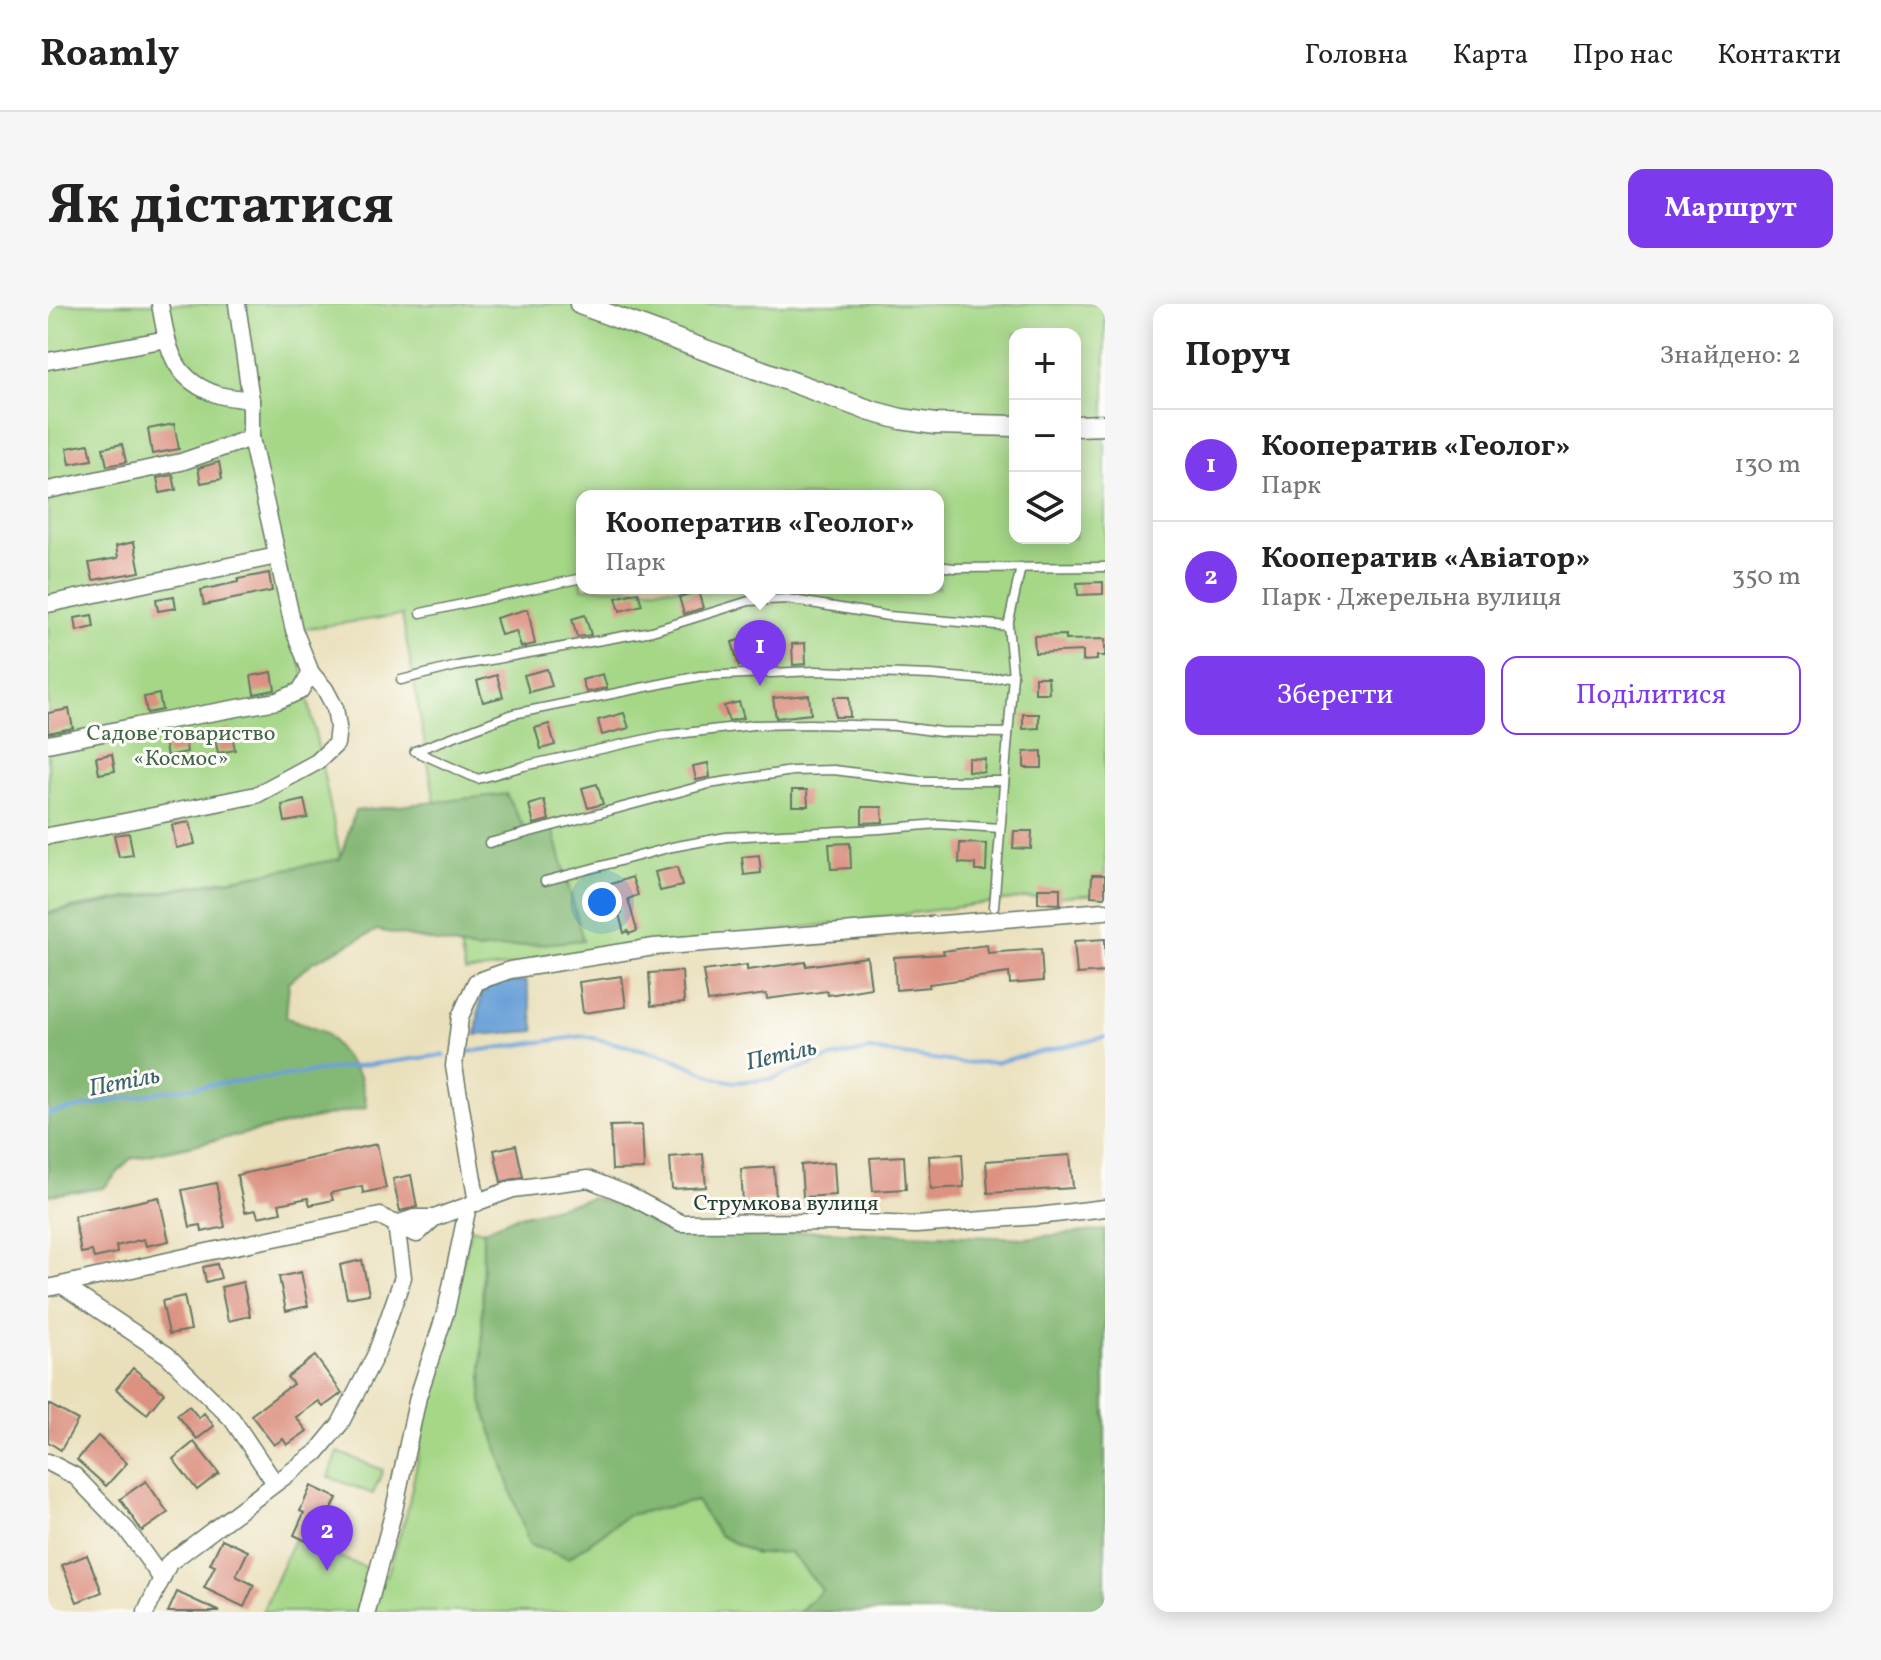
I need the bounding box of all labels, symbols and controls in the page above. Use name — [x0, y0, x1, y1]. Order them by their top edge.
text: Roamly — [40, 29, 179, 82]
text: Головна — [1305, 36, 1409, 75]
text: Карта — [1453, 36, 1529, 75]
text: Про нас — [1573, 36, 1673, 75]
text: Контакти — [1717, 36, 1841, 75]
text: Як дістатися — [48, 169, 394, 247]
button: Маршрут — [1628, 169, 1833, 248]
map controls — [1009, 328, 1081, 544]
button: + — [1009, 328, 1081, 400]
text: Поруч — [1185, 333, 1291, 380]
text: Знайдено: 2 — [1660, 338, 1801, 374]
button: − — [1009, 400, 1081, 472]
text: Кооператив «Геолог» — [1261, 426, 1571, 468]
text: 1 — [1206, 447, 1216, 483]
text: 130 m — [1734, 447, 1801, 483]
text: Парк — [1261, 468, 1321, 504]
button: layers — [1009, 472, 1081, 544]
popup — [576, 490, 944, 594]
text: Кооператив «Геолог» — [605, 503, 915, 545]
text: Кооператив «Авіатор» — [1261, 538, 1591, 580]
text: Парк — [605, 545, 665, 581]
text: 2 — [1204, 559, 1218, 595]
text: 350 m — [1732, 559, 1801, 595]
text: Парк · Джерельна вулиця — [1261, 580, 1561, 616]
pin: 1 — [734, 620, 786, 686]
button: Зберегти — [1185, 656, 1485, 735]
button: Поділитися — [1501, 656, 1801, 735]
park label: Садове товариство «Космос» — [87, 719, 275, 775]
your location — [582, 882, 622, 922]
water label: Петіль — [743, 1031, 820, 1081]
water label: Петіль — [86, 1059, 163, 1106]
street label: Струмкова вулиця — [693, 1189, 879, 1220]
pin: 2 — [301, 1505, 353, 1571]

